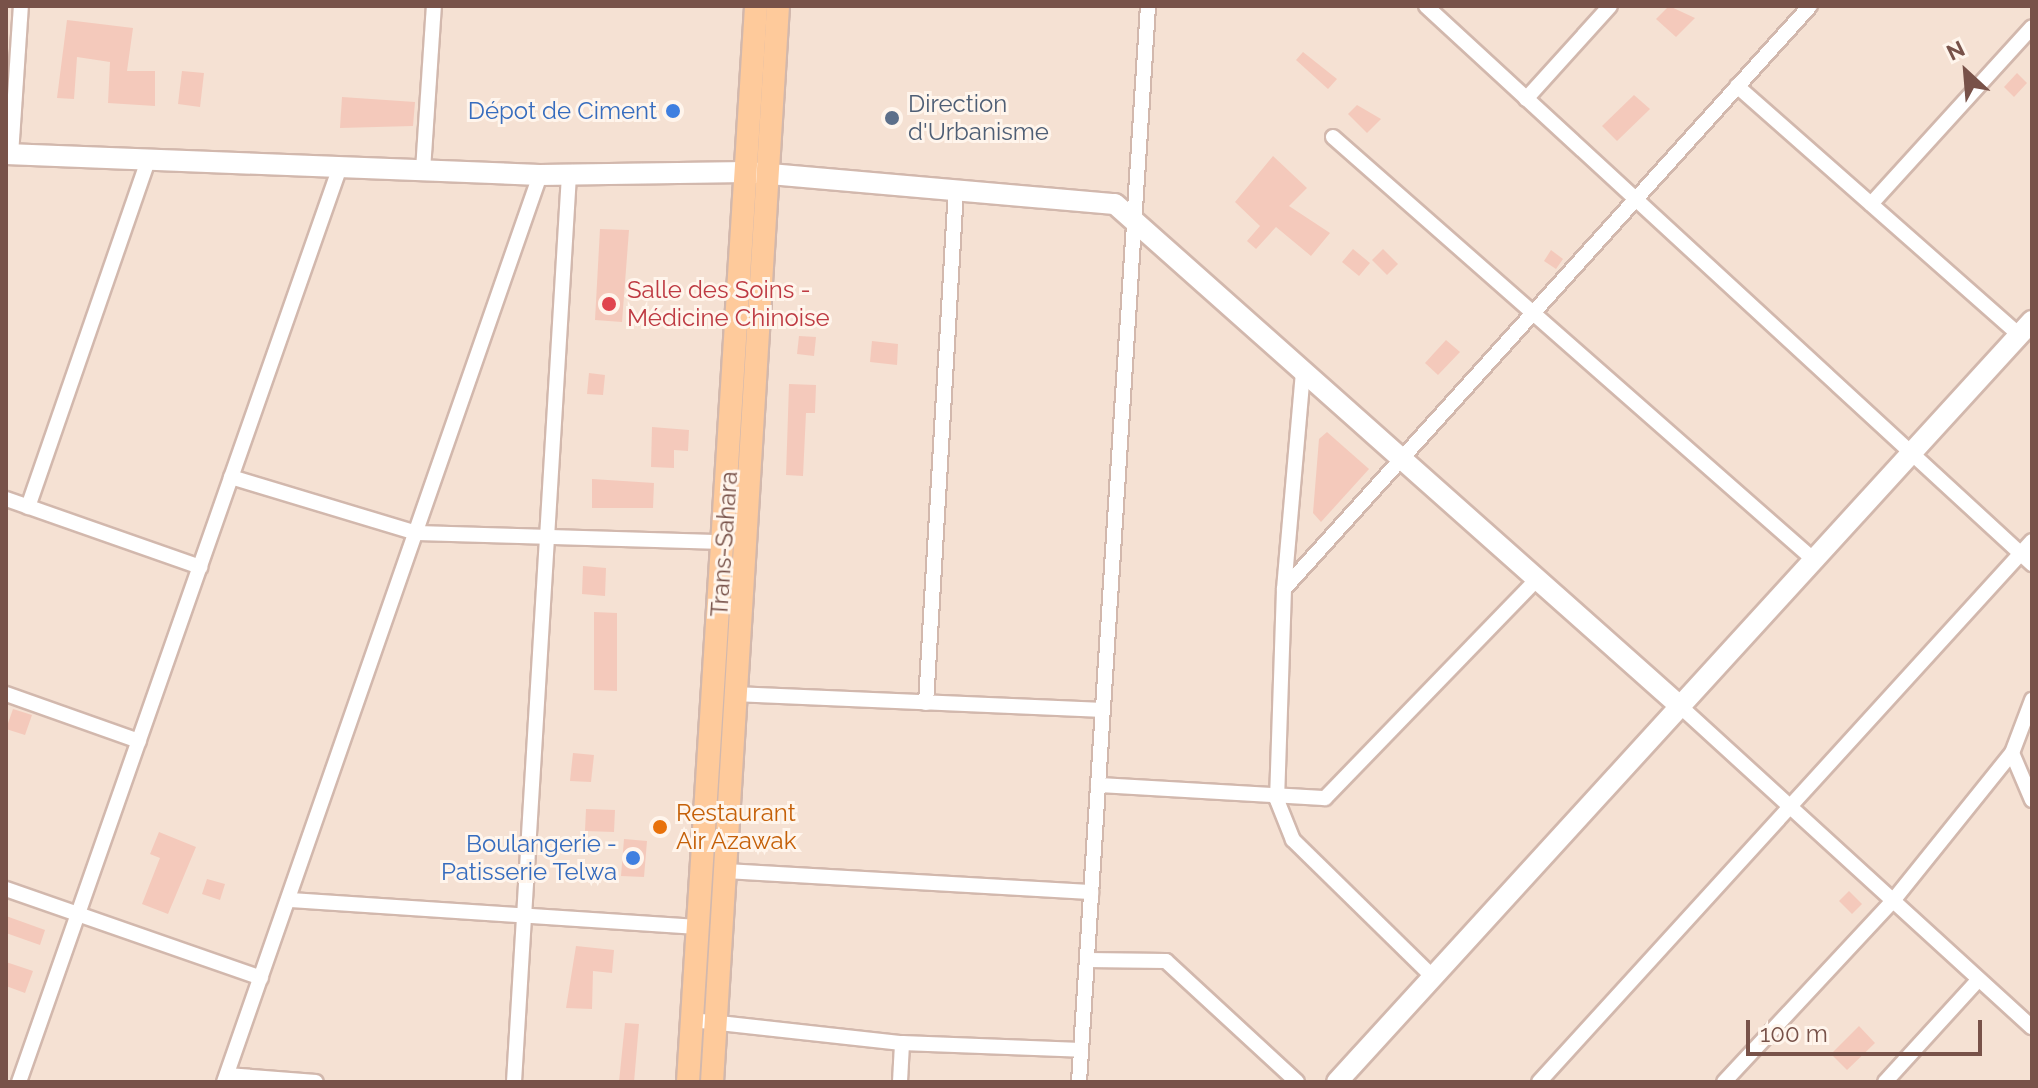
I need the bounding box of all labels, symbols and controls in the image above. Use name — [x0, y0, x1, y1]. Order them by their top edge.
north arrow — [1926, 32, 2006, 112]
text: N — [1942, 35, 1969, 66]
place label: Direction d'Urbanisme — [908, 90, 1049, 146]
place label: Dépot de Ciment — [468, 97, 657, 125]
marker: Dépot de Ciment — [664, 102, 682, 120]
marker: Direction d'Urbanisme — [883, 109, 901, 127]
place label: Salle des Soins - Médicine Chinoise — [627, 276, 830, 332]
marker: Salle des Soins - Médicine Chinoise — [598, 293, 620, 315]
street label: Trans-Sahara — [705, 470, 743, 618]
place label: Restaurant Air Azawak — [676, 799, 798, 855]
marker: Restaurant Air Azawak — [651, 818, 669, 836]
place label: Boulangerie - Patisserie Telwa — [440, 830, 617, 886]
marker: Boulangerie - Patisserie Telwa — [624, 849, 642, 867]
scale bar — [1750, 1004, 1986, 1054]
text: 100 m — [1760, 1019, 1828, 1048]

